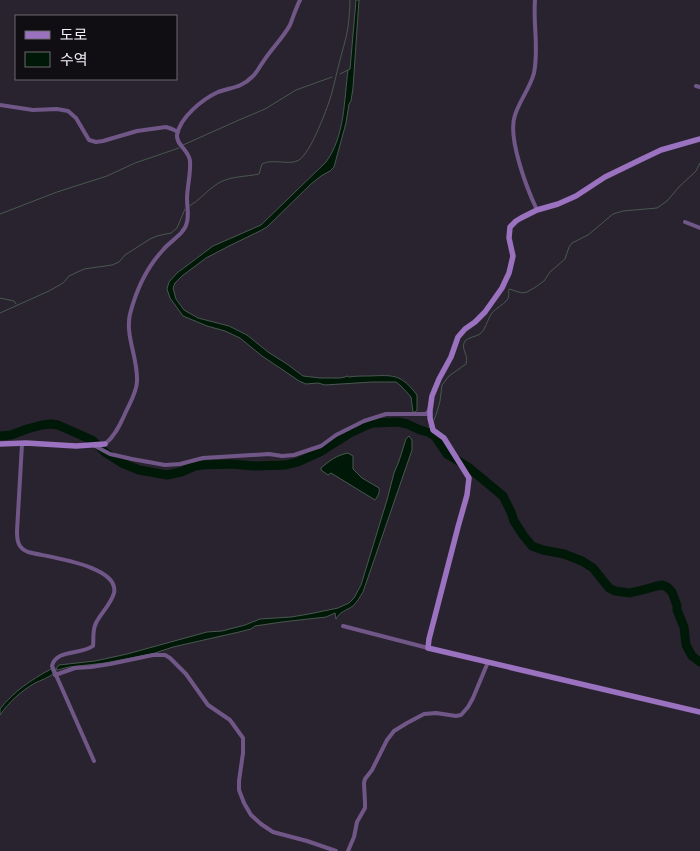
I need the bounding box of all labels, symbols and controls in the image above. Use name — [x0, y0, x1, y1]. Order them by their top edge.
legend — [15, 15, 178, 80]
text: 도로 — [60, 25, 88, 44]
text: 수역 — [60, 50, 88, 69]

